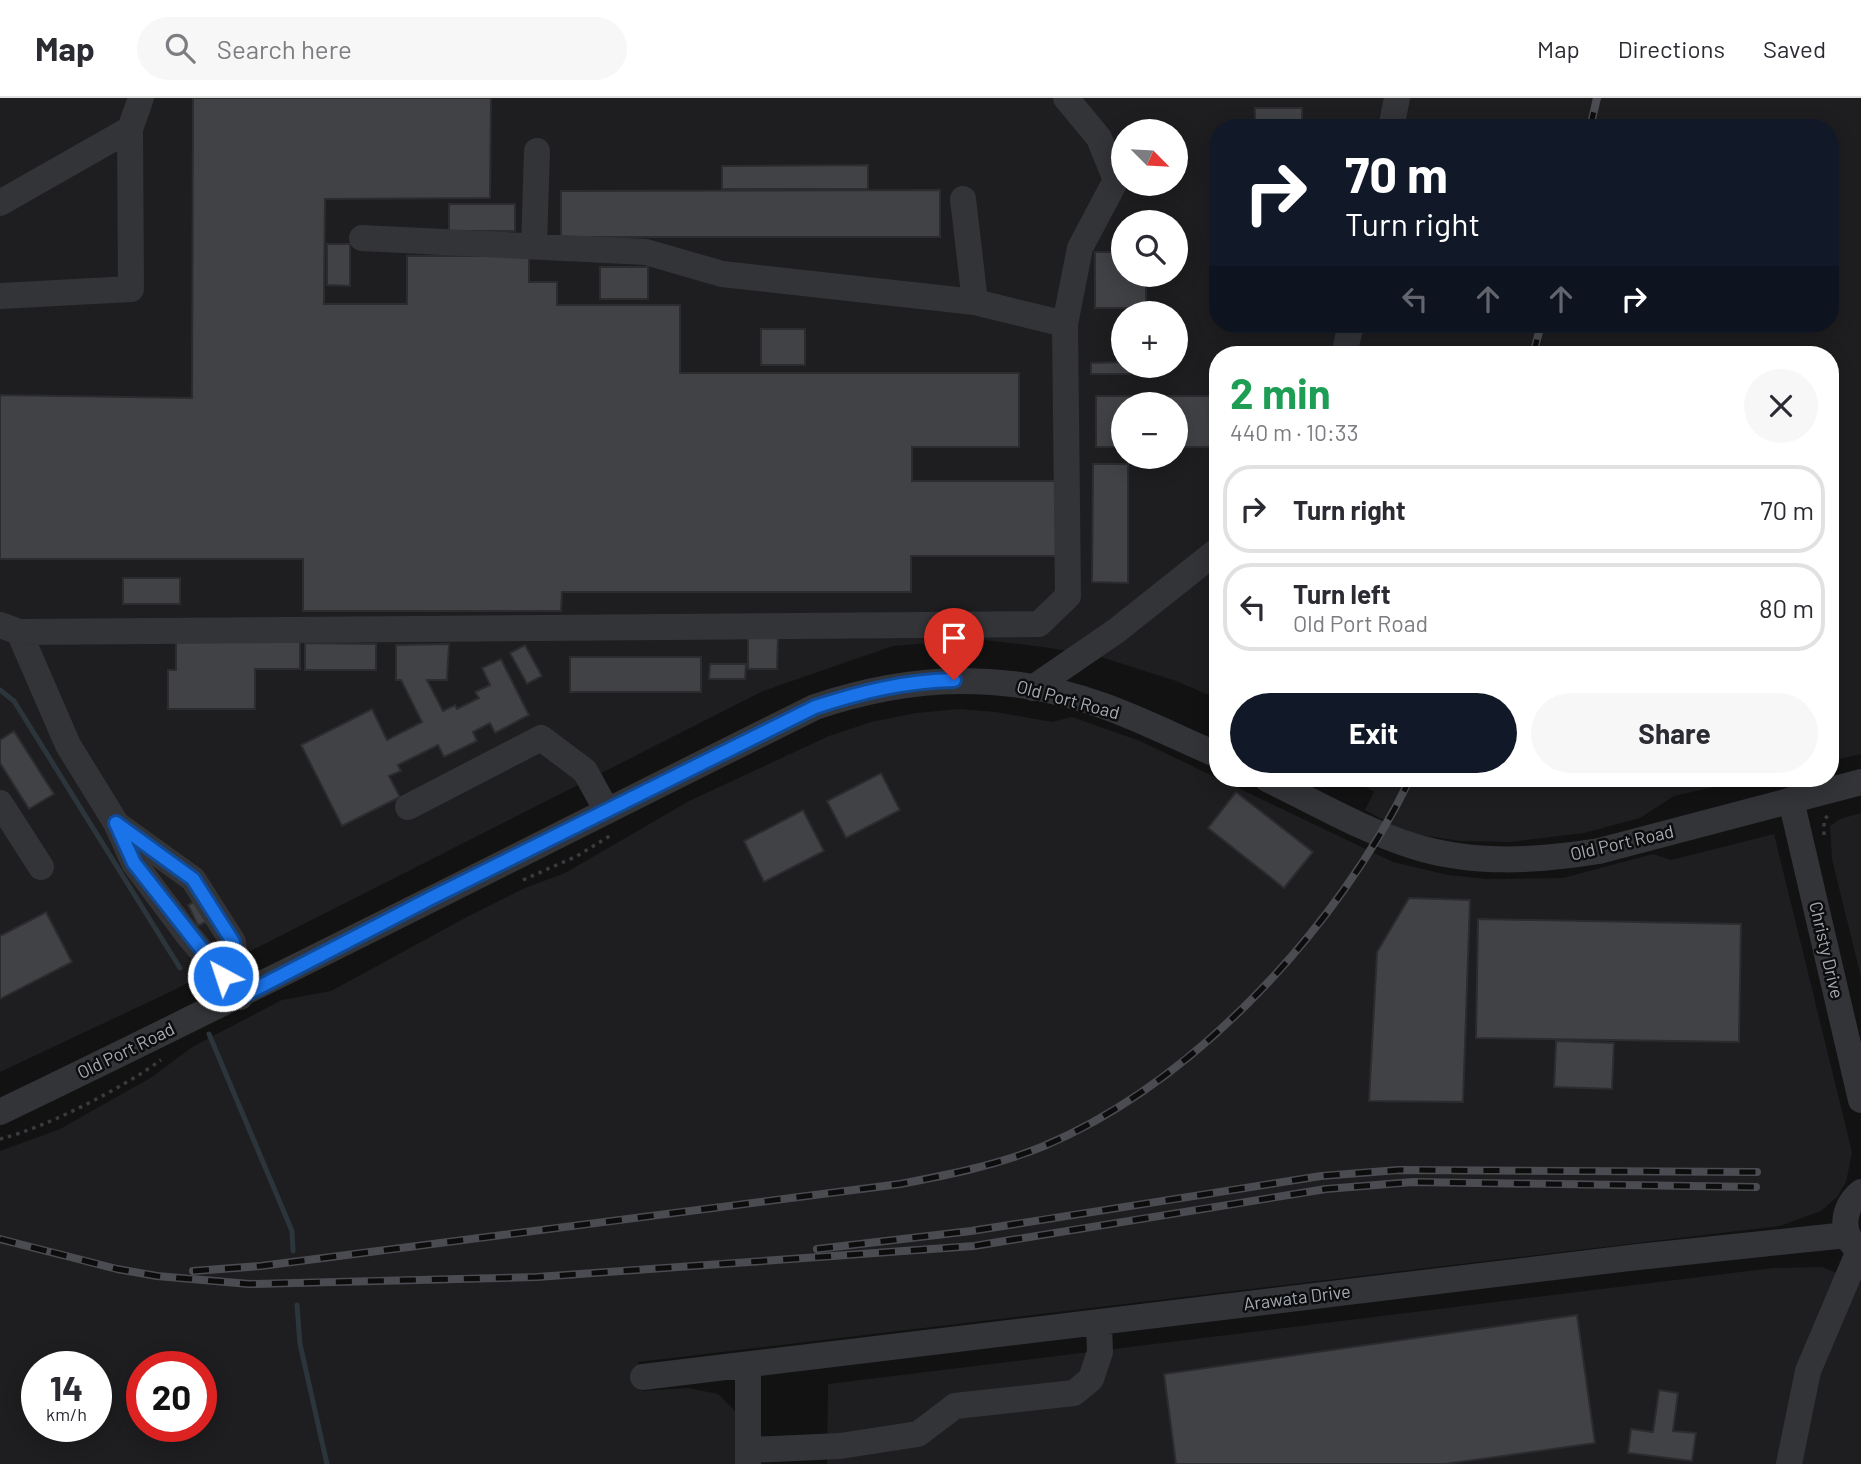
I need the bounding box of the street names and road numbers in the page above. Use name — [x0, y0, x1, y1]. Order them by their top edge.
street label: Old Port Road — [1014, 675, 1122, 723]
street label: Old Port Road — [1568, 819, 1676, 865]
street label: Christy Drive — [1805, 899, 1849, 1000]
street label: Old Port Road — [73, 1017, 178, 1083]
street label: Arawata Drive — [1242, 1280, 1352, 1315]

